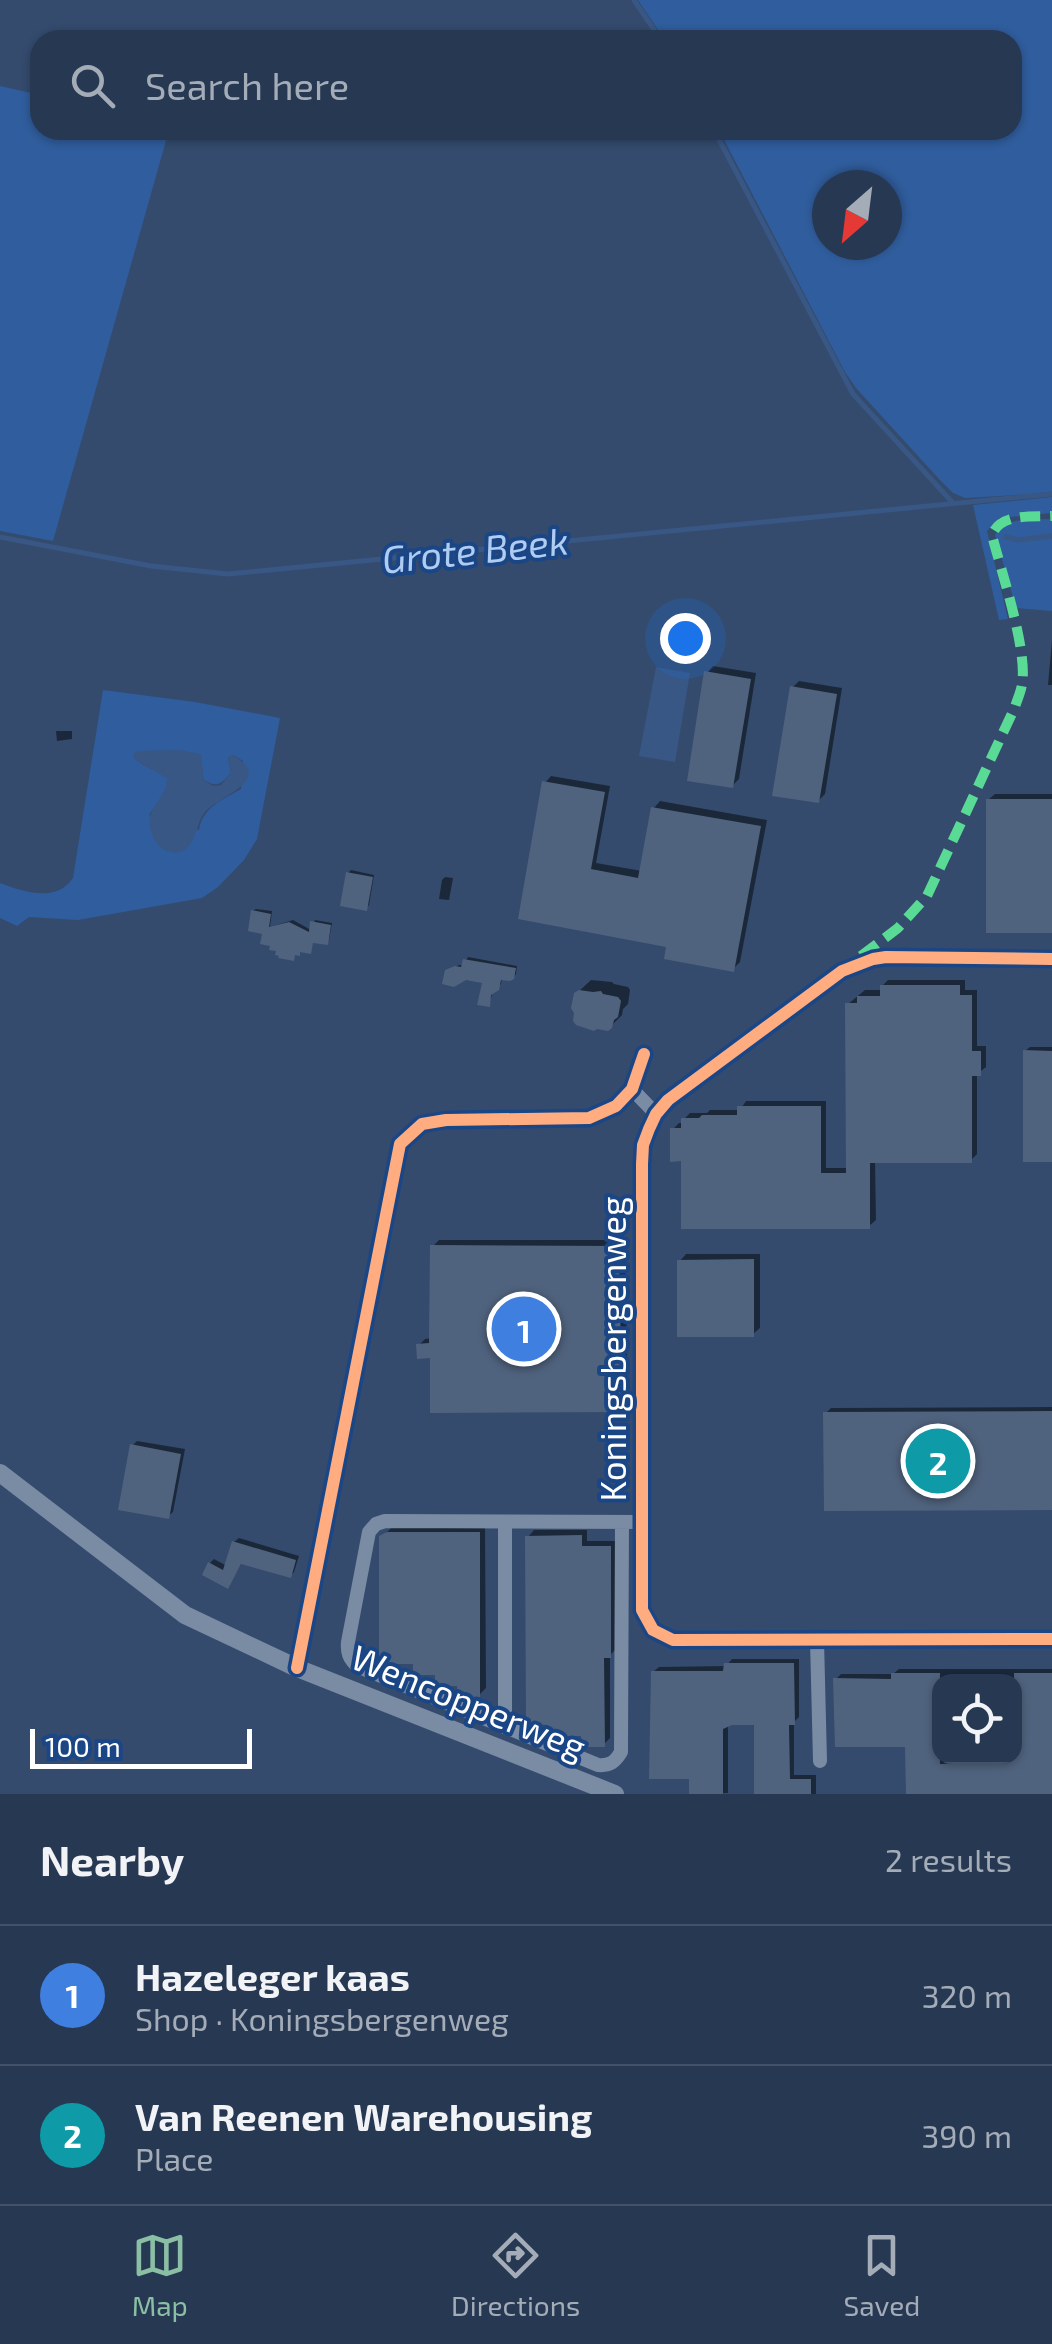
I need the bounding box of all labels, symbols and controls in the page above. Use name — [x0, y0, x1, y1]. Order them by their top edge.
search box — [30, 30, 1022, 140]
icon: search — [65, 58, 120, 113]
text: Search here — [145, 62, 349, 108]
north arrow — [812, 170, 902, 260]
water label: Grote Beek — [380, 516, 570, 582]
your location — [660, 613, 711, 664]
street label: Koningsbergenweg — [591, 1197, 633, 1502]
pin: 1 — [492, 1292, 556, 1366]
pin: 2 — [906, 1424, 970, 1498]
street label: Wencopperweg — [346, 1635, 592, 1767]
map controls — [932, 1674, 1022, 1764]
button: locate — [932, 1674, 1022, 1764]
scale bar — [30, 1724, 252, 1768]
text: 100 m — [45, 1729, 121, 1763]
text: Nearby — [40, 1834, 184, 1884]
text: 2 results — [885, 1840, 1012, 1878]
text: Hazeleger kaas — [135, 1953, 410, 1999]
text: 1 — [66, 1976, 79, 2014]
text: 320 m — [922, 1976, 1012, 2014]
text: Shop · Koningsbergenweg — [135, 1999, 509, 2037]
text: Van Reenen Warehousing — [135, 2093, 592, 2139]
text: 2 — [63, 2116, 82, 2154]
text: 390 m — [921, 2116, 1012, 2154]
text: Place — [135, 2139, 214, 2177]
tab: Map — [132, 2228, 188, 2322]
tab: Directions — [451, 2228, 580, 2322]
tab: Saved — [844, 2228, 920, 2322]

